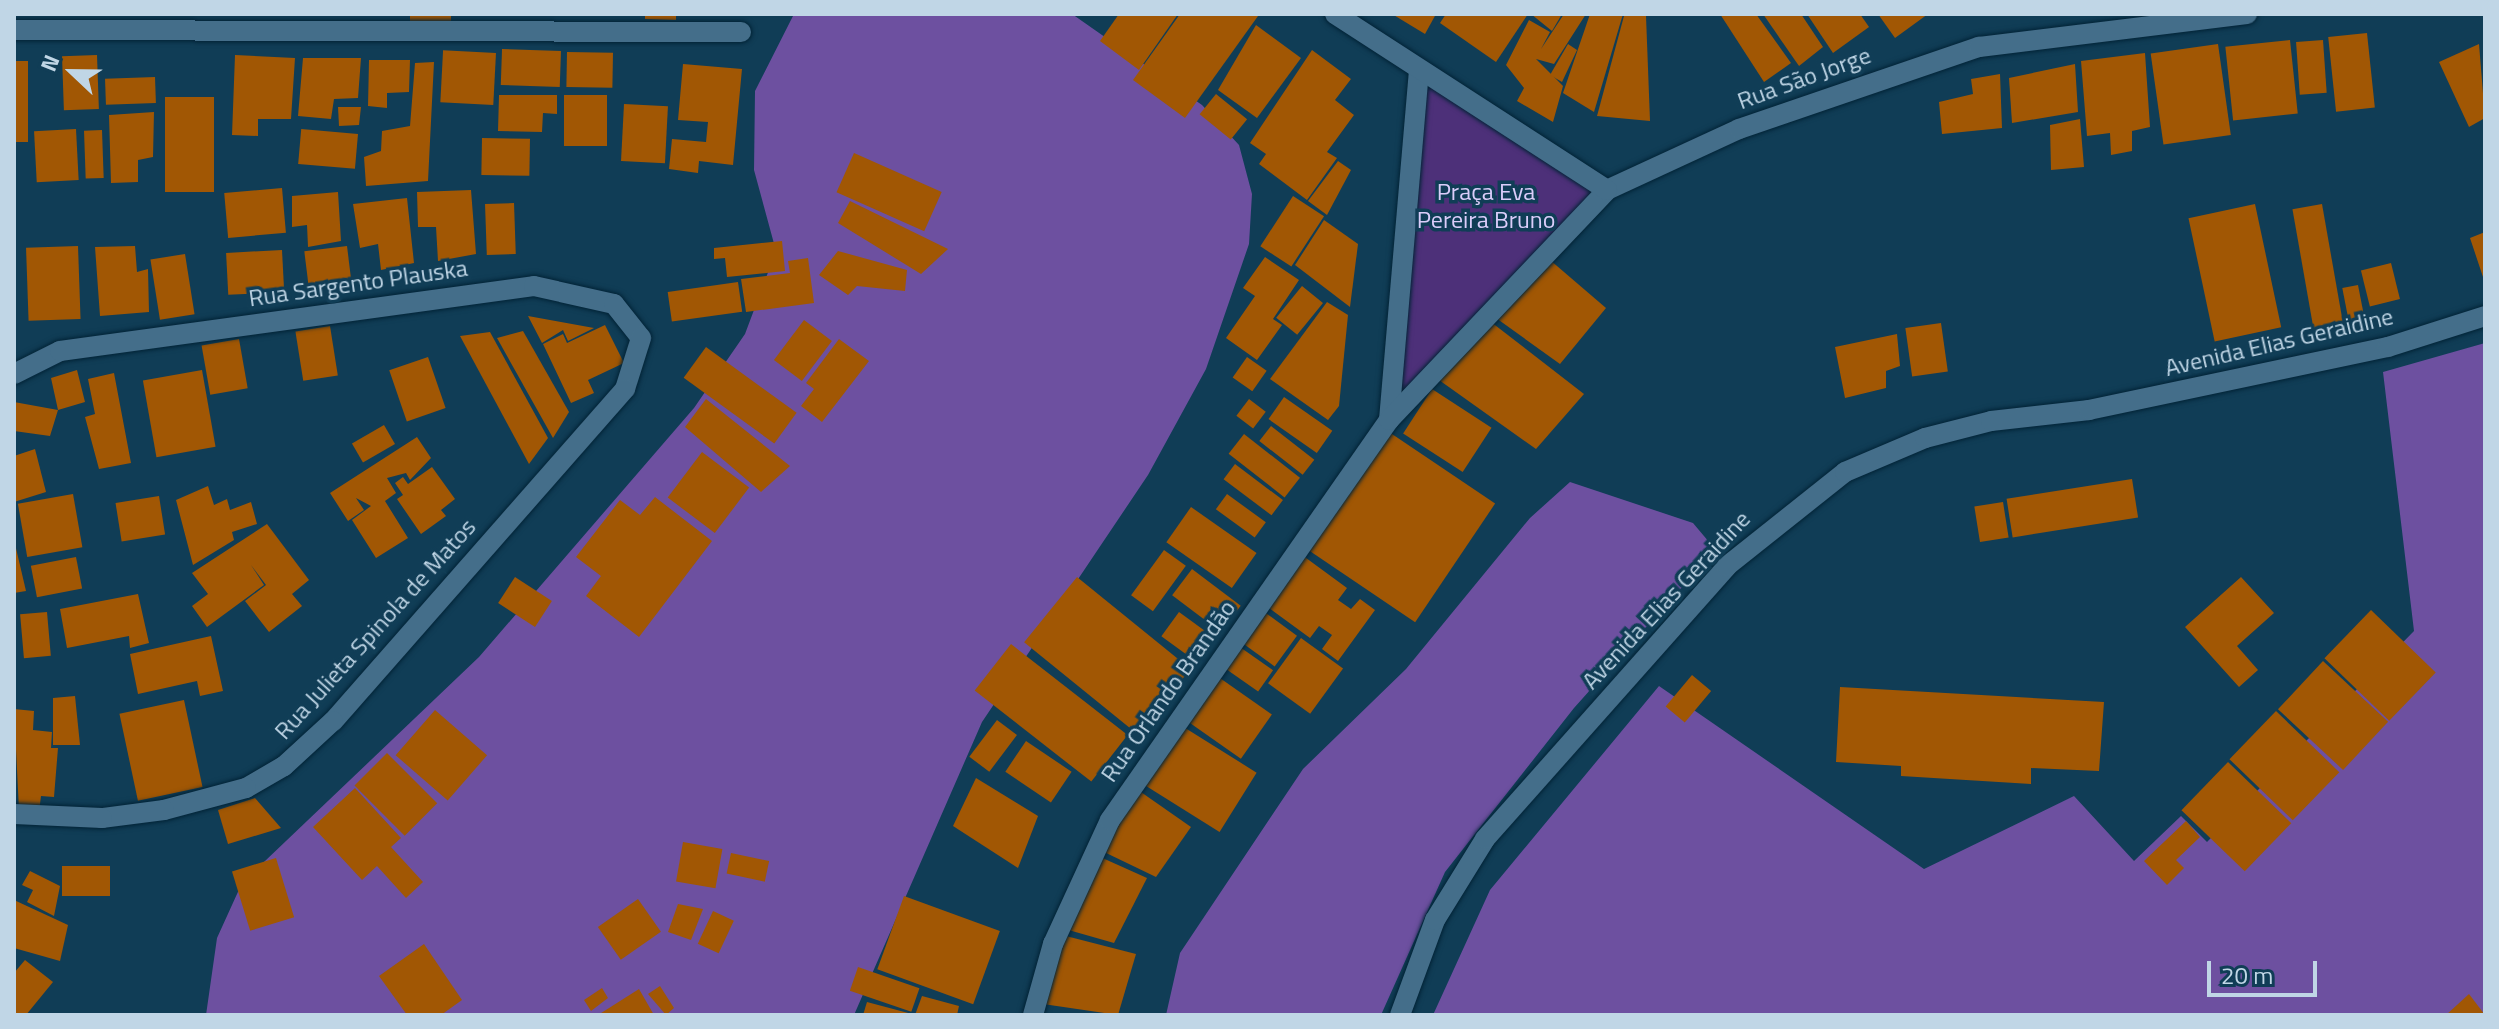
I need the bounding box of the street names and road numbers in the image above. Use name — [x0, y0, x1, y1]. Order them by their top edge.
street label: Rua São Jorge — [1733, 41, 1875, 115]
street label: Rua Sargento Plauska — [247, 253, 469, 313]
street label: Avenida Elias Geraidine — [2162, 302, 2396, 382]
street label: Avenida Elias Geraidine — [1576, 505, 1756, 695]
street label: Rua Julieta Spinola de Matos — [268, 513, 482, 745]
street label: Rua Orlando Brandão — [1094, 595, 1242, 787]

